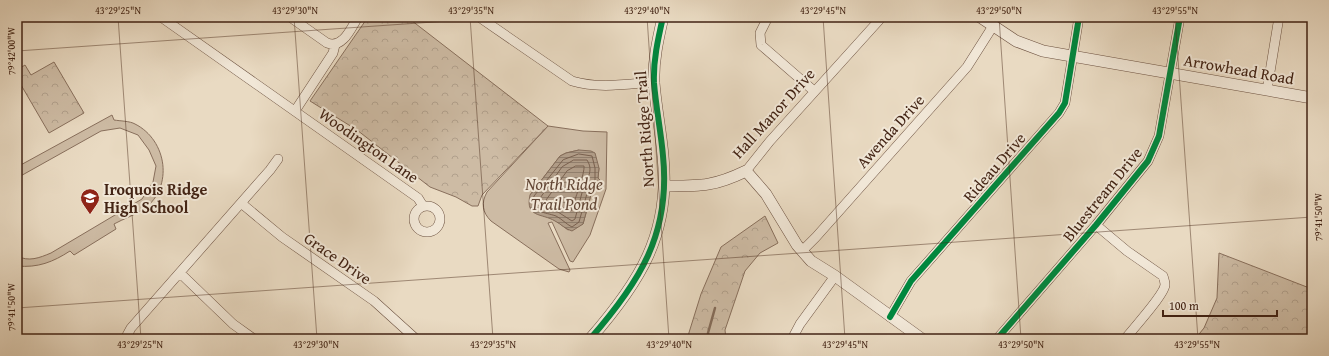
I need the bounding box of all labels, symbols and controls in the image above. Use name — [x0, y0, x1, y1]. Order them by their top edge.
text: 43°29'25"N — [95, 3, 141, 18]
text: 43°29'30"N — [272, 3, 318, 18]
text: 43°29'35"N — [448, 3, 494, 18]
text: 43°29'40"N — [624, 3, 670, 18]
text: 43°29'45"N — [800, 3, 846, 18]
text: 43°29'50"N — [976, 3, 1022, 18]
text: 43°29'55"N — [1152, 3, 1198, 18]
text: 79°42'00"W — [4, 27, 19, 75]
street label: Arrowhead Road — [1182, 47, 1296, 91]
street label: Hall Manor Drive — [726, 62, 820, 164]
street label: North Ridge Trail — [628, 70, 660, 188]
street label: Awenda Drive — [850, 89, 930, 173]
street label: Woodington Lane — [314, 101, 424, 189]
street label: Rideau Drive — [957, 127, 1031, 207]
street label: Bluestream Drive — [1056, 142, 1148, 246]
water label: North Ridge Trail Pond — [524, 171, 603, 216]
place label: Iroquois Ridge High School — [104, 177, 208, 219]
school or university icon: Iroquois Ridge High School — [79, 187, 101, 215]
text: 79°41'50"W — [1311, 193, 1326, 241]
street label: Grace Drive — [299, 226, 377, 290]
text: 79°41'50"W — [4, 283, 19, 331]
scale bar — [1163, 292, 1277, 318]
text: 100 m — [1169, 297, 1199, 314]
text: 43°29'25"N — [117, 337, 163, 352]
text: 43°29'30"N — [293, 337, 339, 352]
text: 43°29'35"N — [470, 337, 516, 352]
text: 43°29'40"N — [646, 337, 692, 352]
text: 43°29'45"N — [822, 337, 868, 352]
text: 43°29'50"N — [998, 337, 1044, 352]
text: 43°29'55"N — [1174, 337, 1220, 352]

